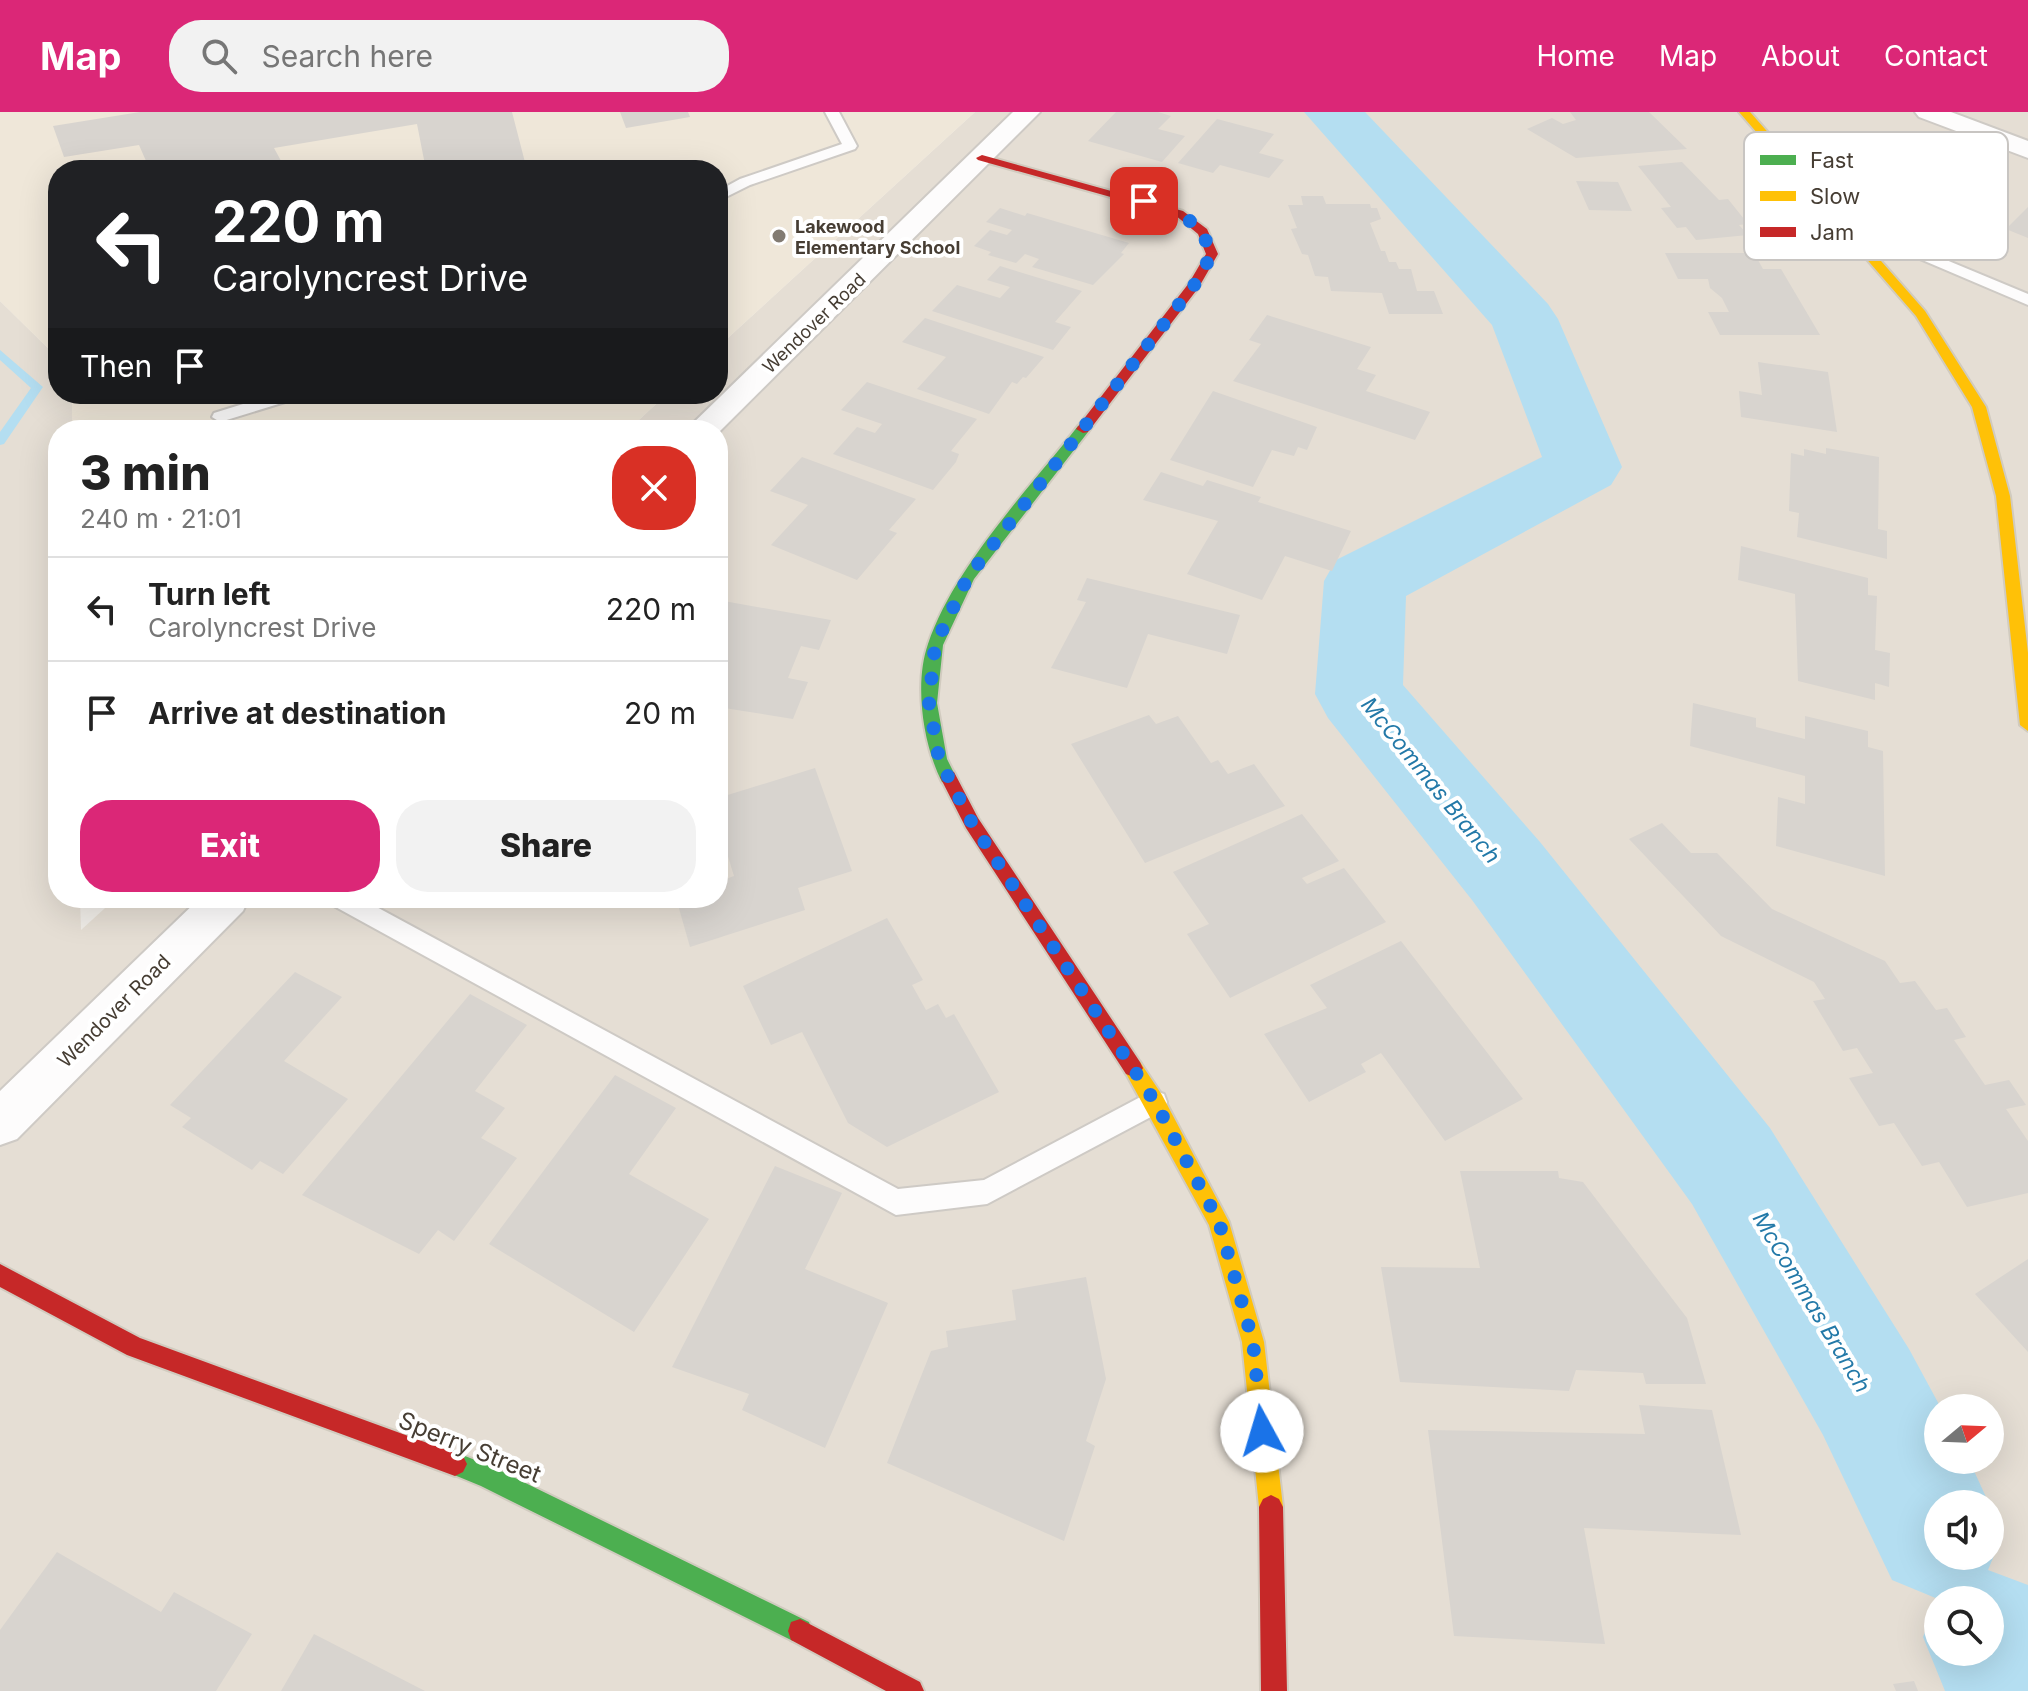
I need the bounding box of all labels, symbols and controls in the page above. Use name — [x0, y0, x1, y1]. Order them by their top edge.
search box — [169, 20, 729, 92]
text: Map — [40, 33, 121, 79]
icon: search — [197, 34, 241, 78]
text: Search here — [261, 38, 433, 74]
text: Home — [1536, 39, 1615, 73]
text: Map — [1659, 39, 1717, 73]
text: About — [1761, 39, 1840, 73]
text: Contact — [1884, 39, 1988, 73]
legend — [1744, 132, 2008, 260]
text: Fast — [1810, 147, 1854, 173]
pin — [1110, 167, 1178, 235]
icon: arrive — [1122, 179, 1166, 223]
text: Slow — [1810, 183, 1860, 209]
text: 220 m — [212, 188, 385, 256]
icon: left — [80, 192, 184, 296]
place label: Lakewood Elementary School — [795, 216, 960, 258]
text: Jam — [1810, 219, 1854, 245]
marker: Lakewood Elementary School — [770, 227, 788, 245]
text: Carolyncrest Drive — [212, 256, 528, 300]
street label: Wendover Road — [758, 269, 870, 377]
icon: arrive — [168, 344, 212, 388]
text: Then — [80, 348, 152, 384]
text: 3 min — [80, 443, 211, 502]
button: close — [612, 446, 696, 530]
text: 240 m · 21:01 — [80, 503, 242, 534]
text: Turn left — [148, 576, 270, 612]
icon: left — [80, 587, 124, 631]
text: 220 m — [606, 591, 696, 627]
text: Carolyncrest Drive — [148, 612, 376, 643]
icon: arrive — [80, 691, 124, 735]
water label: McCommas Branch — [1356, 692, 1506, 868]
text: Arrive at destination — [148, 695, 446, 731]
text: 20 m — [624, 695, 696, 731]
button: Exit — [80, 800, 380, 892]
button: Share — [396, 800, 696, 892]
street label: Wendover Road — [53, 950, 175, 1072]
water label: McCommas Branch — [1748, 1207, 1876, 1397]
position arrow — [1220, 1389, 1304, 1473]
north arrow — [1924, 1394, 2004, 1474]
map controls — [1924, 1394, 2004, 1666]
street label: Sperry Street — [395, 1405, 546, 1489]
button: sound — [1924, 1490, 2004, 1570]
button: search — [1924, 1586, 2004, 1666]

